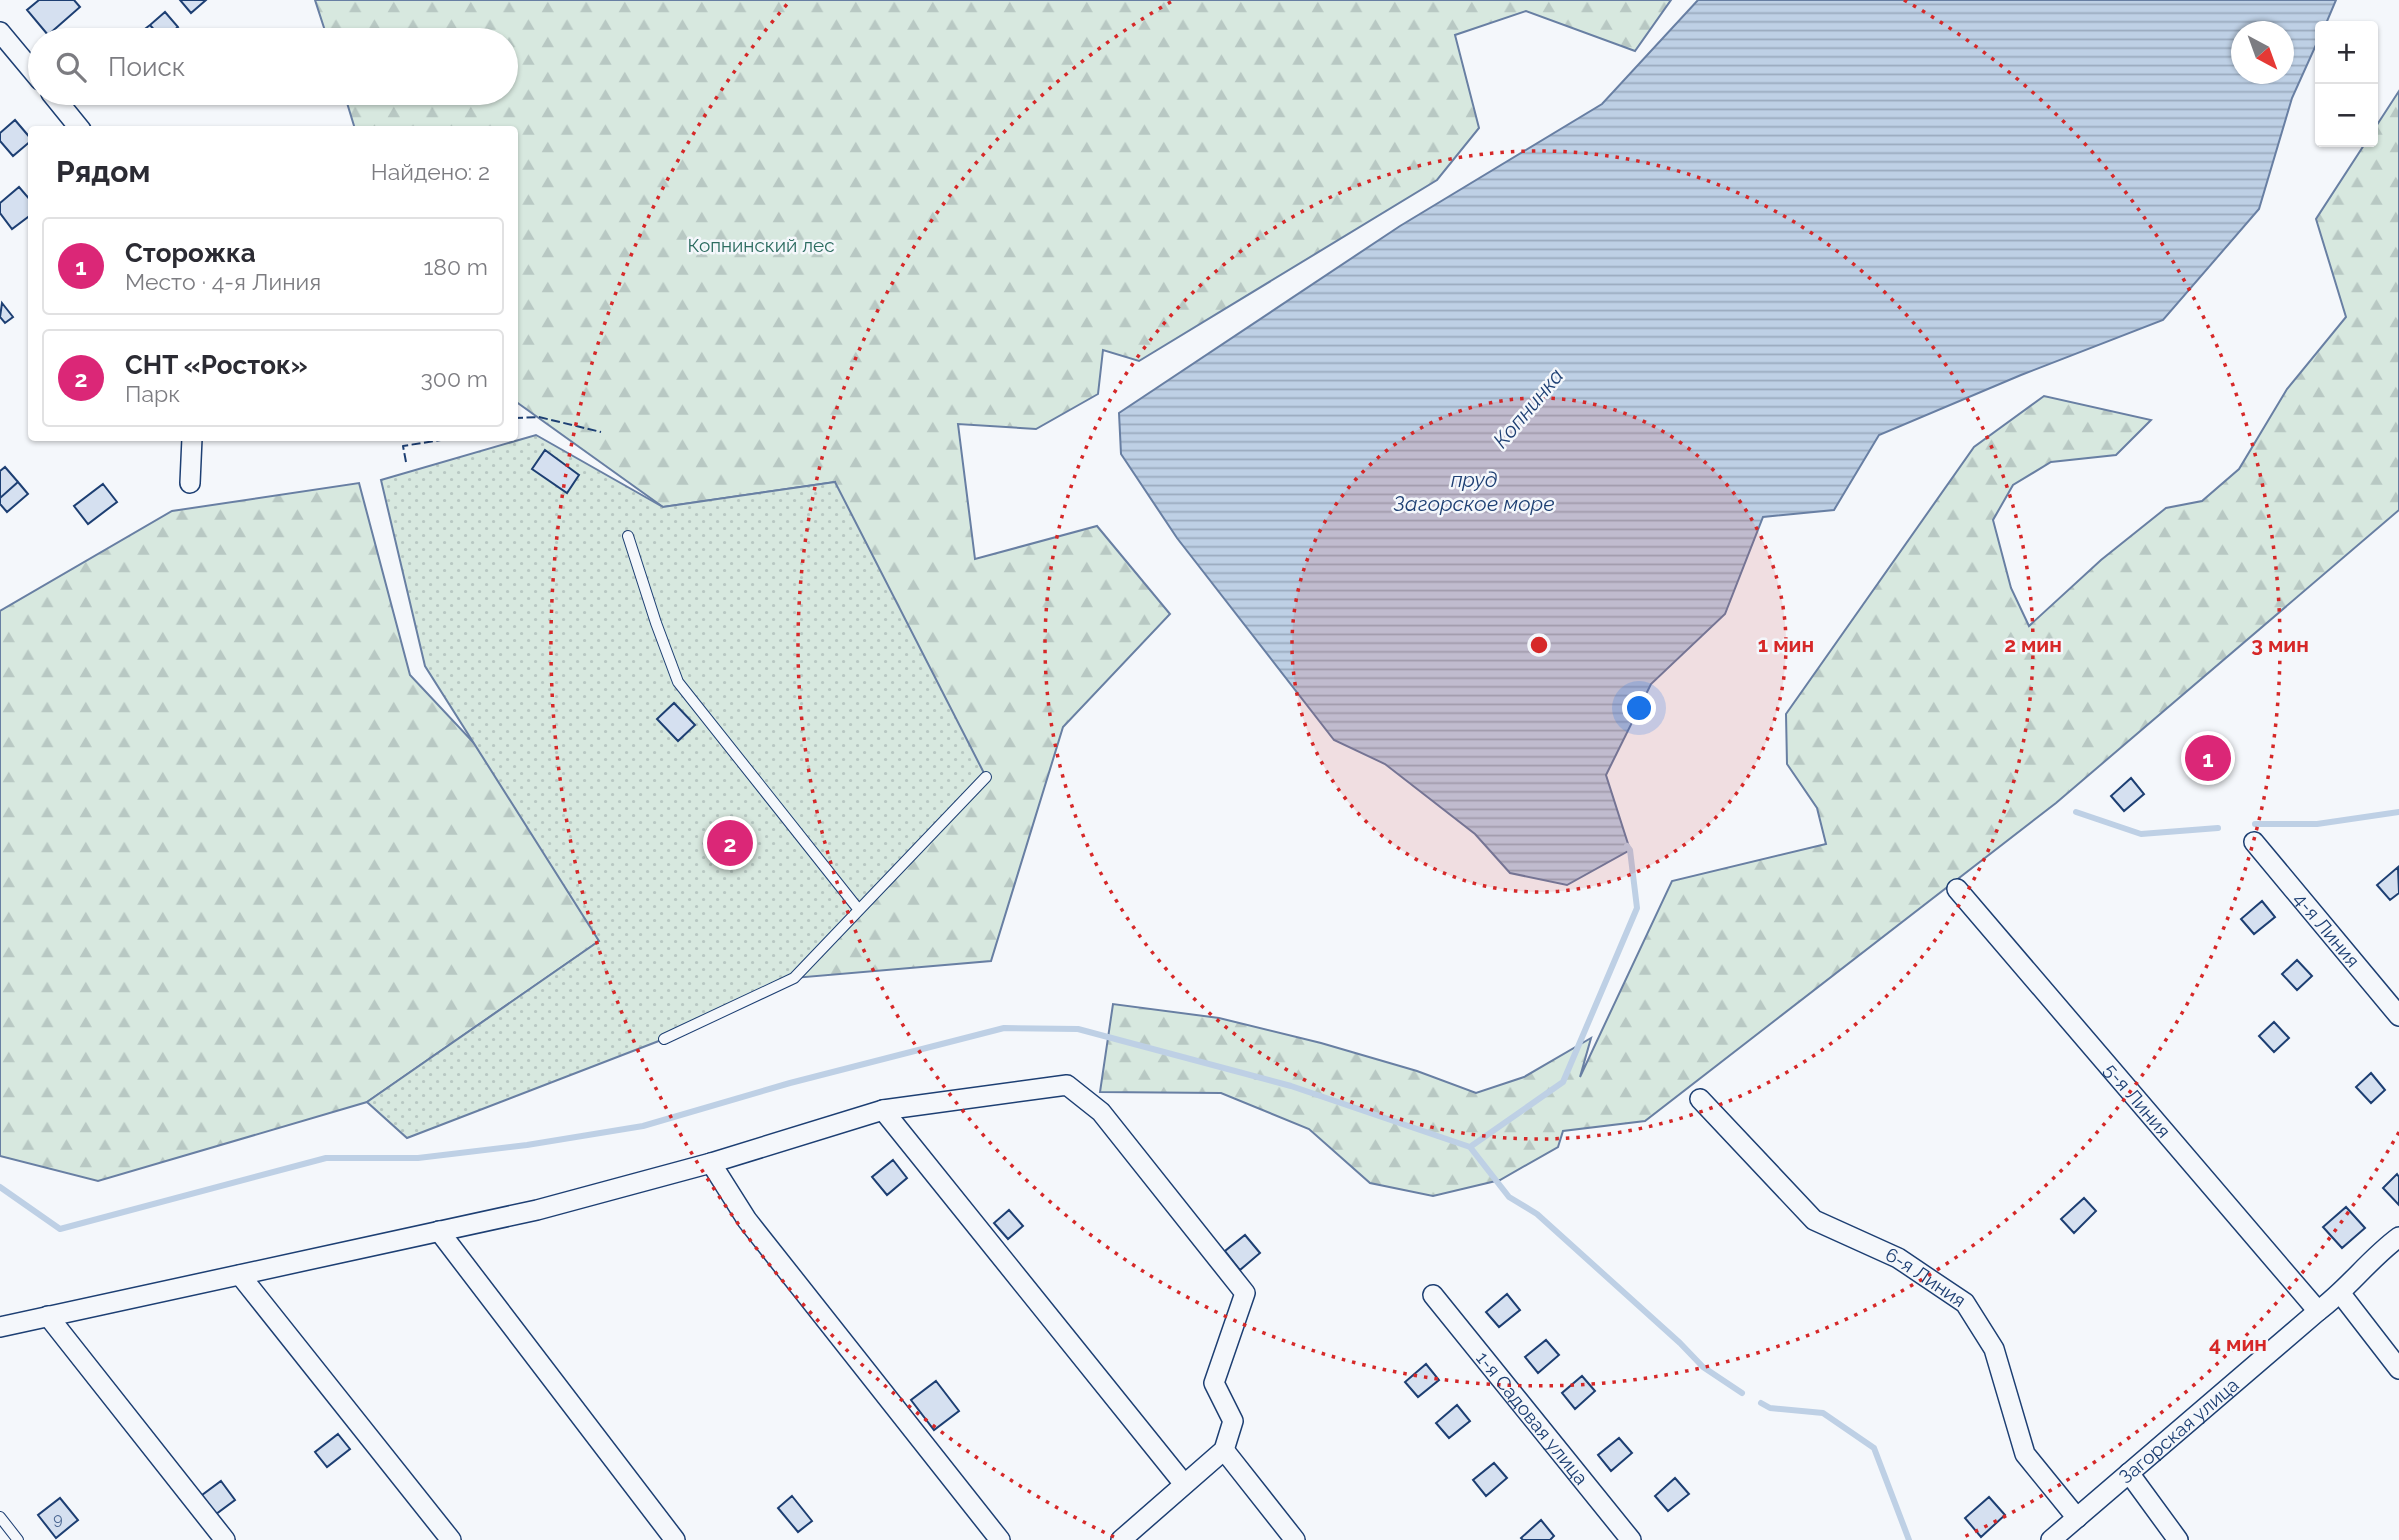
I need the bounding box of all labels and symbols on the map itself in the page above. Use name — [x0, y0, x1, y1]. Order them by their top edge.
north arrow — [2231, 21, 2294, 84]
park label: Копнинский лес — [687, 234, 835, 256]
water label: Копнинка — [1488, 363, 1568, 453]
water label: пруд Загорское море — [1393, 467, 1555, 516]
text: 1 мин — [1758, 632, 1814, 657]
text: 2 мин — [2004, 632, 2062, 657]
text: 3 мин — [2251, 632, 2309, 657]
centre of rings — [1527, 633, 1551, 657]
your location — [1622, 691, 1656, 725]
pin: 1 — [2185, 732, 2231, 784]
pin: 2 — [707, 817, 753, 869]
street label: 4-я Линия — [2290, 888, 2364, 971]
street label: 5-я Линия — [2100, 1059, 2175, 1142]
street label: 6-я Линия — [1882, 1243, 1970, 1311]
text: 4 мин — [2209, 1331, 2267, 1356]
street label: 1-я Садовая улица — [1472, 1347, 1593, 1489]
street label: Загорская улица — [2114, 1373, 2243, 1488]
house number: 9 — [53, 1509, 63, 1528]

